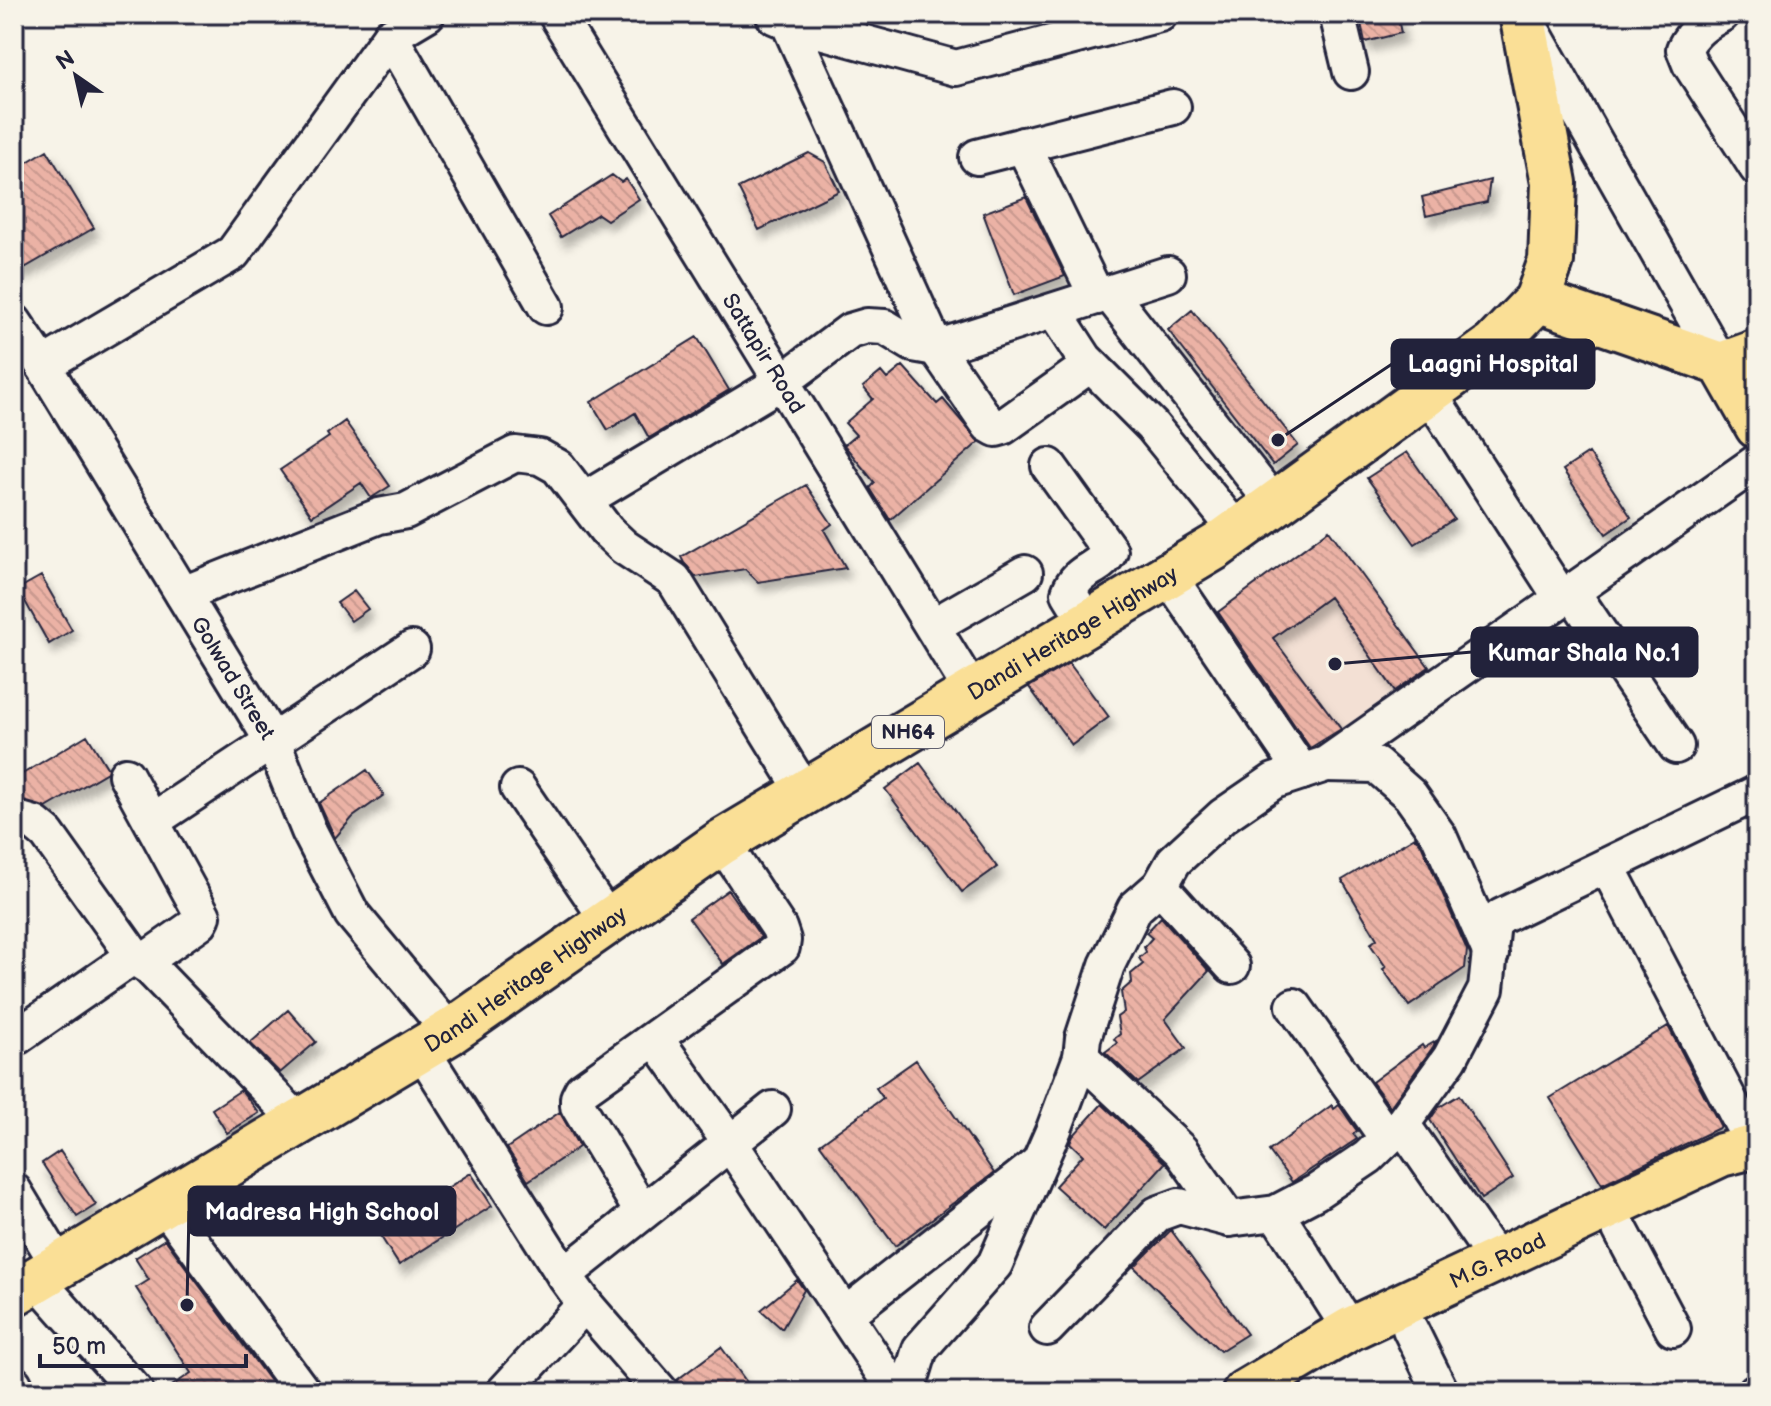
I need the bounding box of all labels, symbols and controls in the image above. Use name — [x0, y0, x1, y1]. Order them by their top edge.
north arrow — [36, 36, 116, 116]
text: N — [51, 45, 80, 76]
street label: Sattapir Road — [716, 289, 810, 419]
callout: Laagni Hospital — [1392, 340, 1594, 388]
text: Laagni Hospital — [1408, 350, 1578, 379]
street label: Dandi Heritage Highway — [963, 561, 1183, 707]
street label: Golwad Street — [185, 612, 280, 745]
callout: Kumar Shala No.1 — [1472, 628, 1697, 676]
text: Kumar Shala No.1 — [1487, 639, 1681, 668]
road number: NH64 — [872, 716, 944, 748]
street label: Dandi Heritage Highway — [420, 901, 632, 1059]
callout: Madresa High School — [189, 1187, 455, 1235]
text: Madresa High School — [205, 1198, 439, 1227]
street label: M.G. Road — [1446, 1227, 1550, 1295]
scale bar — [40, 1318, 246, 1368]
text: 50 m — [52, 1332, 106, 1361]

